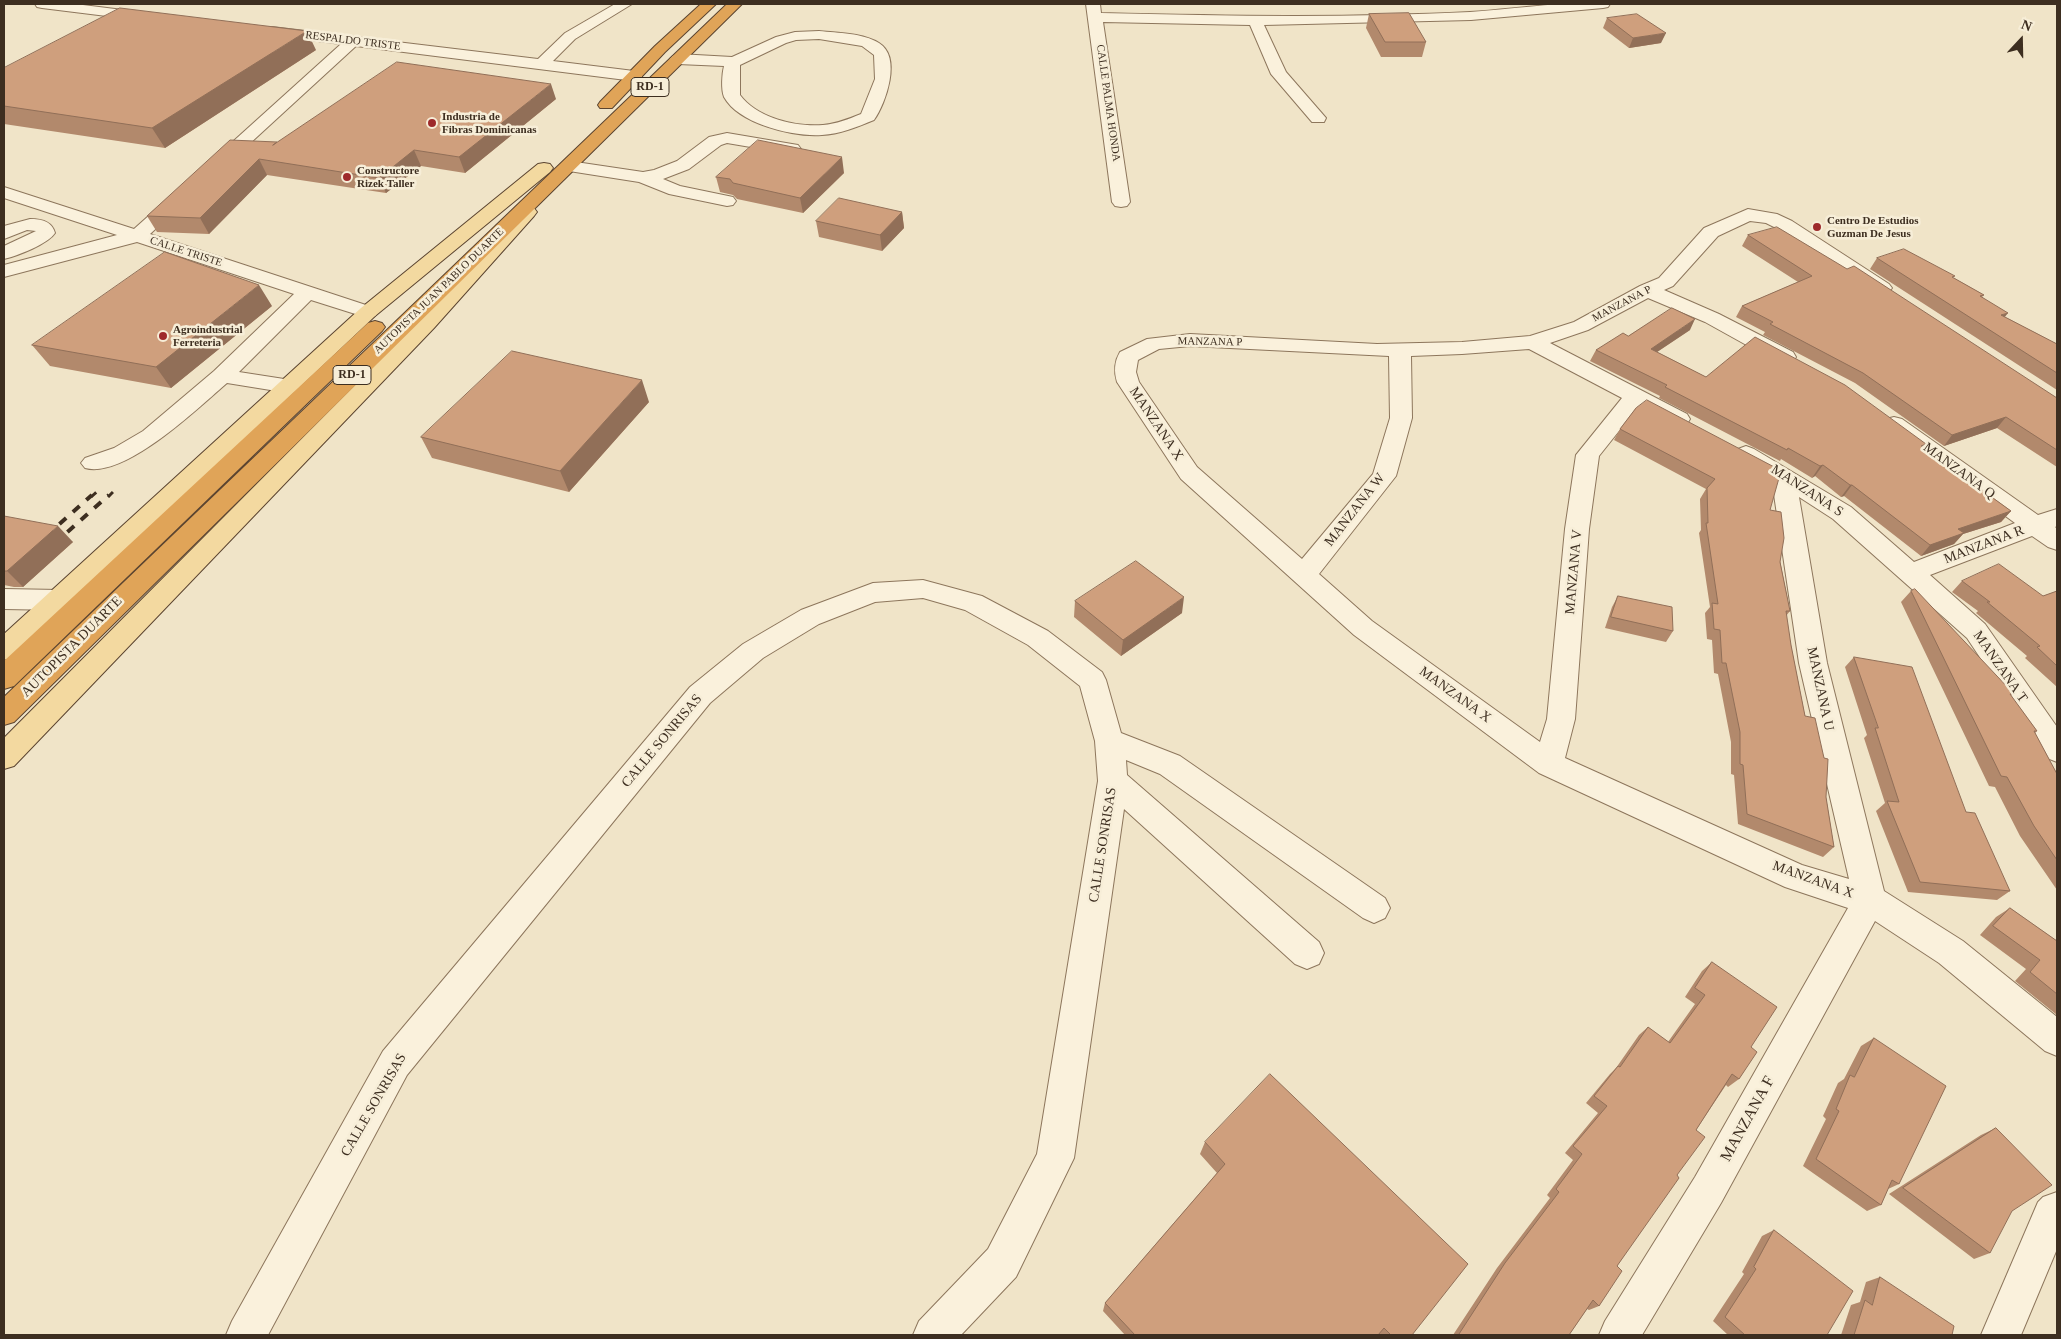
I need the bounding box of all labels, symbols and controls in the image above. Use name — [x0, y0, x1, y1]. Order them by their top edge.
north arrow — [1996, 15, 2046, 65]
text: N — [2019, 17, 2034, 34]
street label: RESPALDO TRISTE — [305, 29, 401, 53]
street label: CALLE PALMA HONDA — [1093, 44, 1123, 162]
road number: RD-1 — [631, 77, 669, 96]
place label: Industria de Fibras Dominicanas — [442, 110, 536, 136]
marker: Industria de Fibras Dominicanas — [426, 117, 438, 129]
place label: Constructore Rizek Taller — [357, 164, 419, 190]
marker: Constructore Rizek Taller — [341, 171, 353, 183]
place label: Centro De Estudios Guzman De Jesus — [1827, 214, 1918, 240]
marker: Centro De Estudios Guzman De Jesus — [1811, 221, 1823, 233]
street label: AUTOPISTA JUAN PABLO DUARTE — [371, 225, 507, 357]
street label: CALLE TRISTE — [148, 234, 224, 270]
street label: MANZANA P — [1590, 283, 1654, 325]
place label: Agroindustrial Ferreteria — [173, 323, 242, 349]
marker: Agroindustrial Ferreteria — [157, 330, 169, 342]
street label: MANZANA P — [1177, 335, 1243, 349]
road number: RD-1 — [333, 366, 371, 384]
street label: MANZANA X — [1125, 384, 1187, 464]
street label: MANZANA Q — [1920, 439, 1998, 503]
street label: MANZANA S — [1768, 461, 1846, 521]
street label: MANZANA W — [1321, 470, 1389, 550]
street label: MANZANA R — [1942, 522, 2026, 568]
street label: MANZANA V — [1562, 529, 1586, 615]
street label: AUTOPISTA DUARTE — [18, 593, 126, 701]
street label: MANZANA T — [1969, 628, 2031, 706]
street label: MANZANA U — [1803, 646, 1837, 732]
street label: MANZANA X — [1416, 663, 1494, 727]
street label: CALLE SONRISAS — [618, 691, 706, 791]
street label: CALLE SONRISAS — [1086, 786, 1120, 904]
street label: MANZANA X — [1770, 858, 1856, 902]
street label: CALLE SONRISAS — [338, 1050, 410, 1160]
street label: MANZANA F — [1717, 1073, 1779, 1165]

